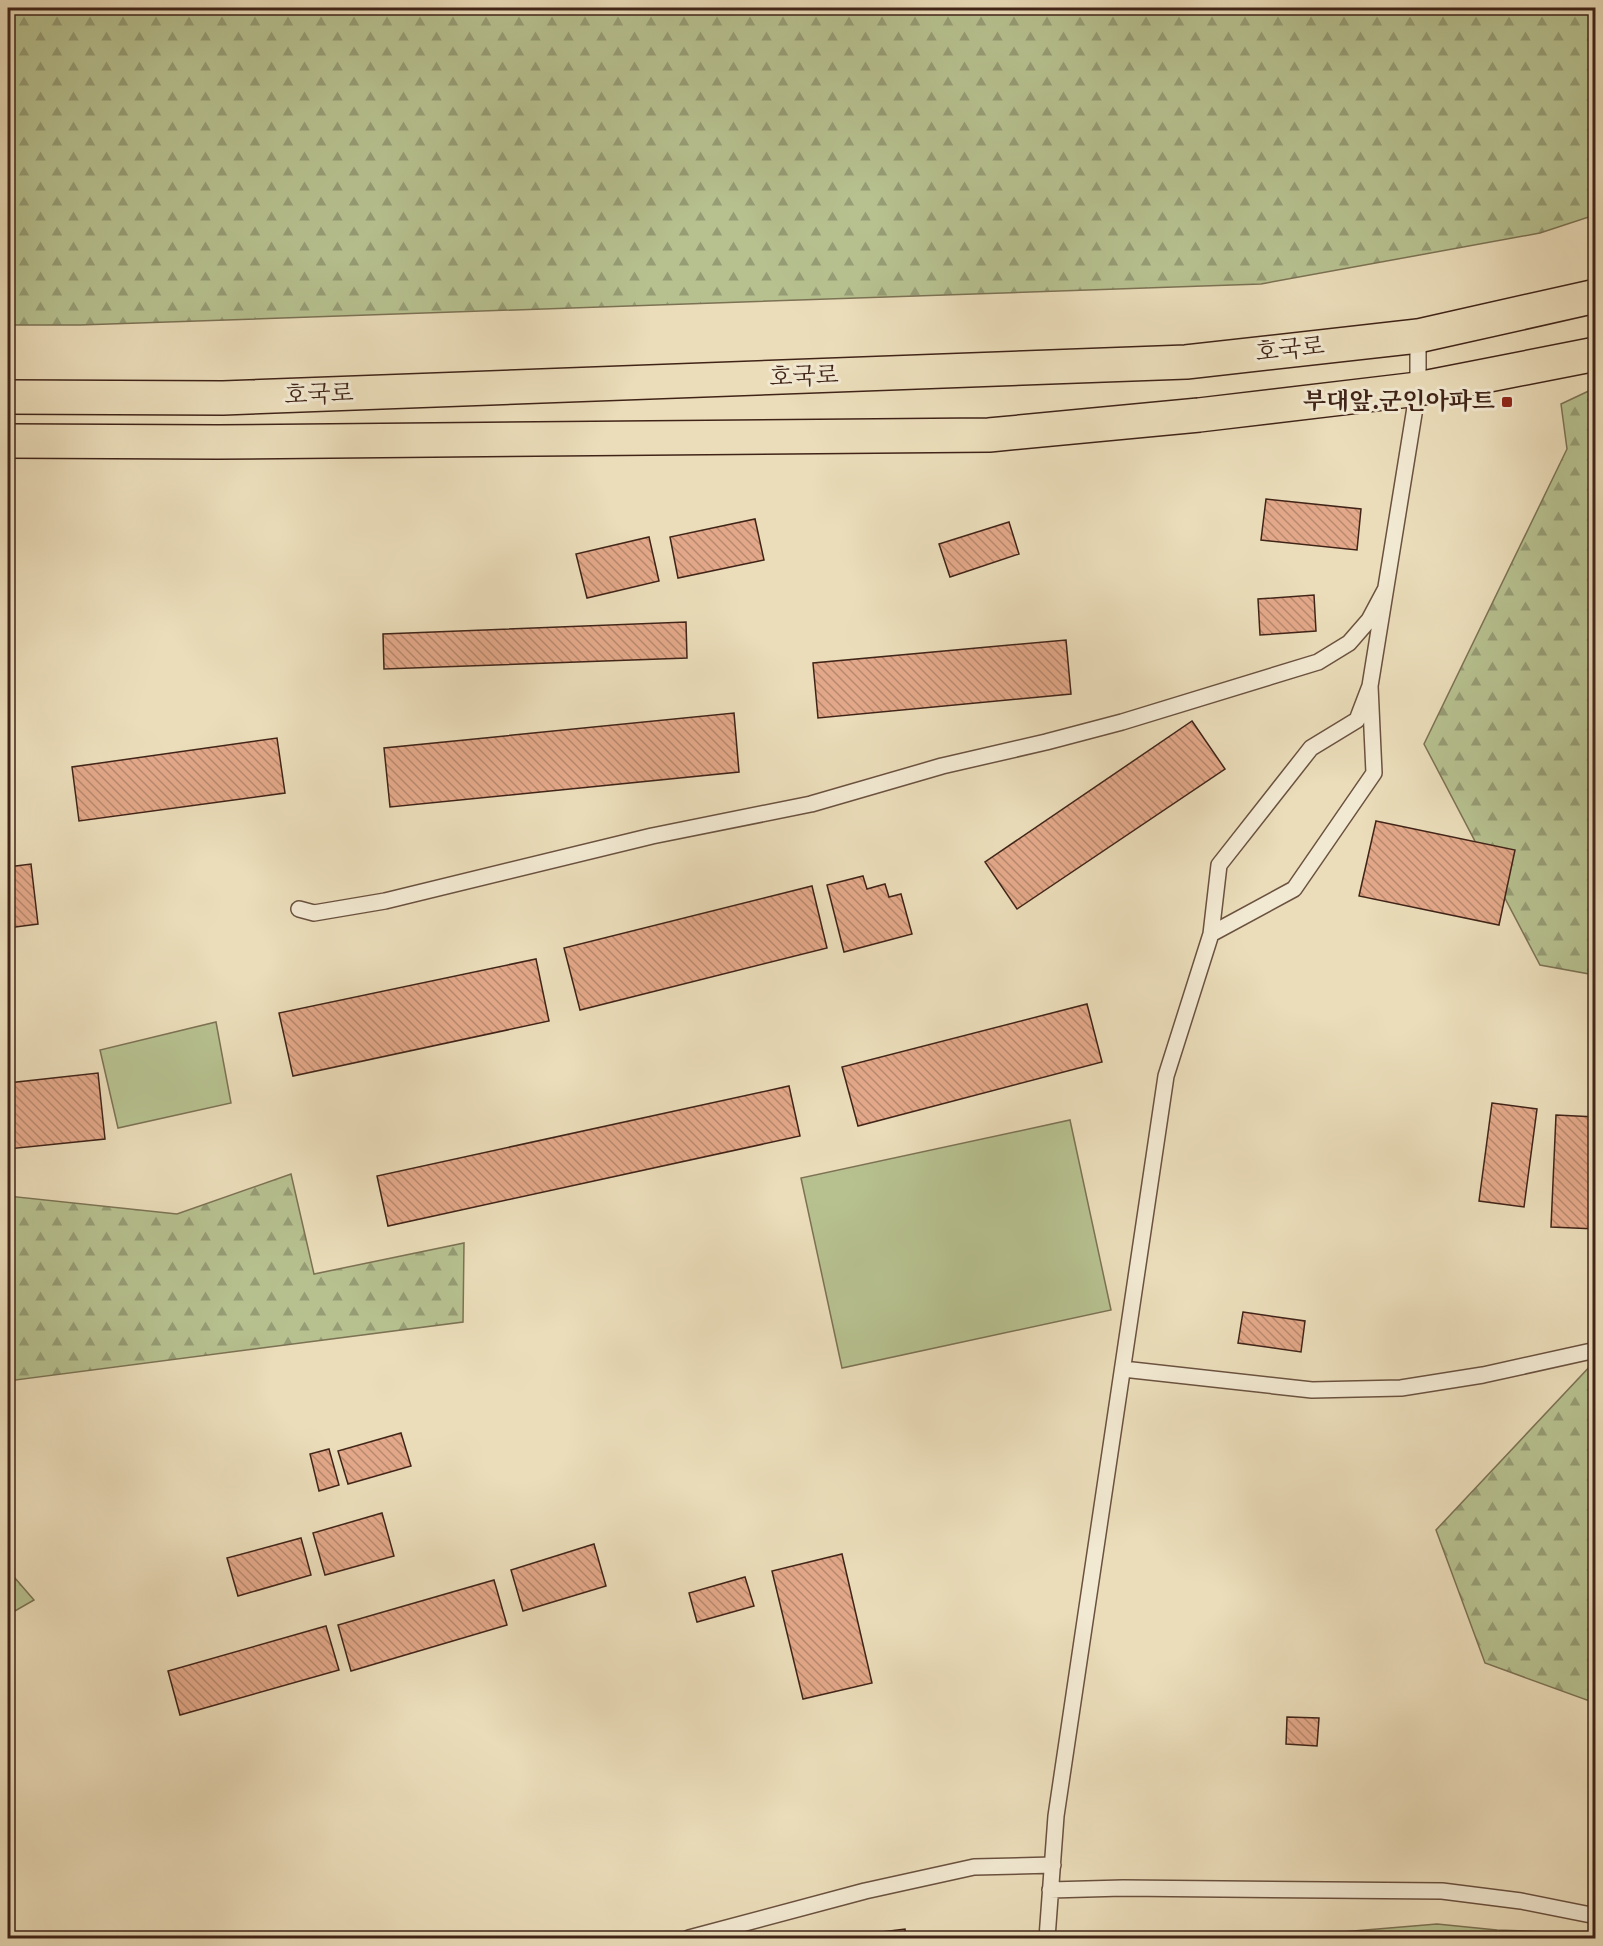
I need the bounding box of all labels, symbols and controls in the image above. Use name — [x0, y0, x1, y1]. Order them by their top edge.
street label: 호국로 — [1254, 331, 1326, 369]
street label: 호국로 — [769, 361, 839, 393]
street label: 호국로 — [284, 379, 354, 411]
place label: 부대앞.군인아파트 — [1303, 387, 1495, 417]
marker: 부대앞.군인아파트 — [1500, 395, 1514, 409]

